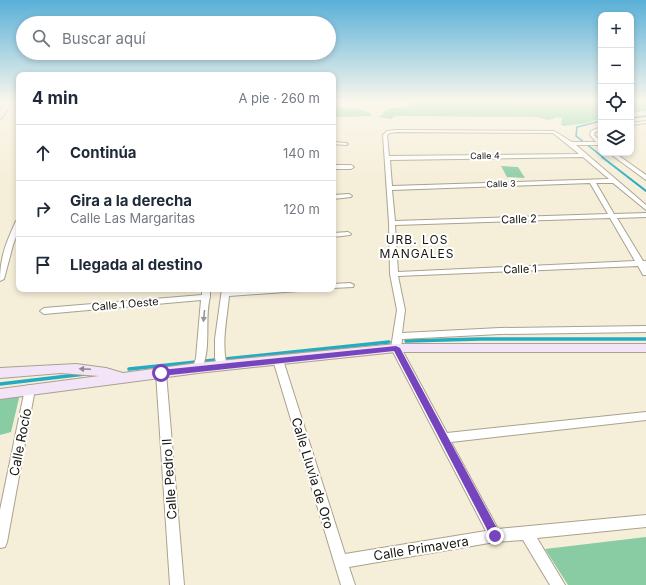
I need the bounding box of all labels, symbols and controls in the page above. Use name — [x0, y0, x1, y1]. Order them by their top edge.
map controls — [598, 12, 634, 156]
button: + — [598, 12, 634, 48]
search box — [16, 16, 336, 60]
icon: search — [30, 27, 52, 49]
text: Buscar aquí — [62, 29, 146, 48]
button: − — [598, 48, 634, 84]
button: locate — [598, 84, 634, 120]
text: 4 min — [32, 88, 78, 108]
text: A pie · 260 m — [238, 90, 320, 106]
button: layers — [598, 120, 634, 156]
icon: ahead — [32, 142, 54, 164]
text: Continúa — [70, 143, 137, 162]
text: 140 m — [283, 145, 320, 161]
street label: Calle 4 — [470, 150, 500, 161]
street label: Calle 3 — [486, 177, 516, 190]
text: Gira a la derecha — [70, 191, 192, 210]
icon: right — [32, 198, 54, 220]
text: 120 m — [284, 201, 320, 217]
text: Calle Las Margaritas — [70, 210, 195, 226]
street label: Calle 2 — [501, 211, 537, 227]
district label: URB. LOS MANGALES — [380, 232, 454, 261]
icon: arrive — [32, 254, 54, 276]
text: Llegada al destino — [70, 255, 203, 274]
street label: Calle 1 — [503, 261, 537, 277]
street label: Calle 1 Oeste — [91, 294, 159, 314]
one-way arrow — [201, 310, 207, 322]
route start — [152, 364, 170, 382]
one-way arrow — [79, 365, 91, 372]
street label: Calle Rocío — [6, 407, 34, 477]
street label: Calle Lluvia de Oro — [288, 415, 338, 531]
street label: Calle Pedro II — [158, 438, 180, 520]
route end — [486, 527, 504, 545]
street label: Calle Primavera — [372, 533, 470, 563]

